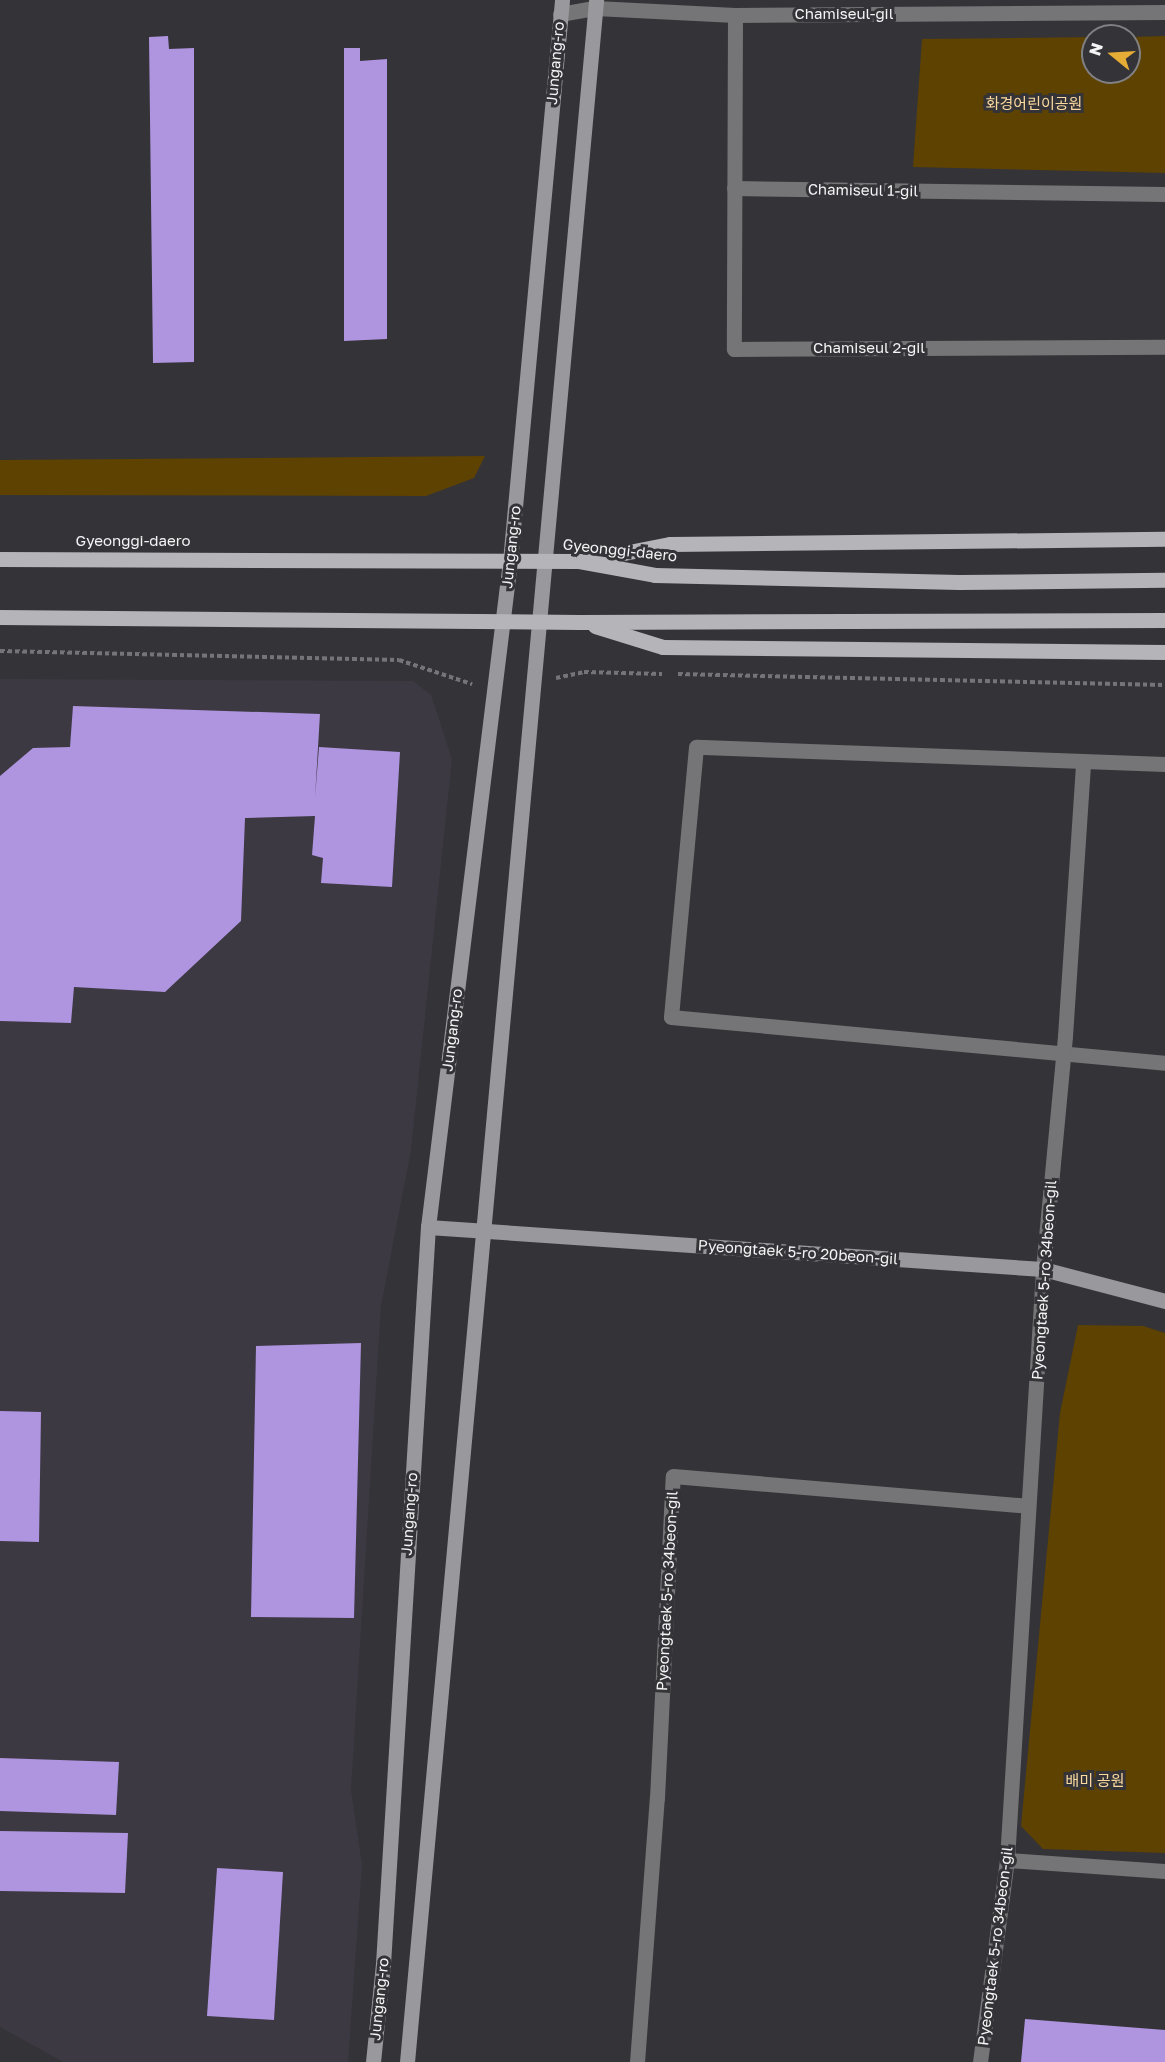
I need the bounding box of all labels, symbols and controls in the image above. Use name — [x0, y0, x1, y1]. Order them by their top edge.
street label: Chamiseul-gil — [795, 5, 893, 23]
street label: Jungang-ro — [542, 21, 568, 105]
north arrow — [1081, 24, 1141, 84]
text: N — [1084, 40, 1107, 58]
park label: 화경어린이공원 — [986, 95, 1082, 113]
street label: Chamiseul 1-gil — [808, 180, 918, 200]
street label: Chamiseul 2-gil — [813, 339, 925, 357]
street label: Jungang-ro — [498, 505, 524, 589]
street label: Gyeonggi-daero — [76, 532, 190, 550]
street label: Gyeonggi-daero — [562, 535, 678, 565]
street label: Jungang-ro — [438, 988, 466, 1072]
street label: Pyeongtaek 5-ro 34beon-gil — [1028, 1179, 1060, 1381]
street label: Pyeongtaek 5-ro 20beon-gil — [697, 1236, 899, 1268]
street label: Jungang-ro — [397, 1472, 421, 1556]
street label: Pyeongtaek 5-ro 34beon-gil — [653, 1490, 681, 1692]
park label: 배미 공원 — [1066, 1772, 1124, 1790]
street label: Pyeongtaek 5-ro 34beon-gil — [974, 1845, 1016, 2047]
street label: Jungang-ro — [366, 1957, 392, 2041]

